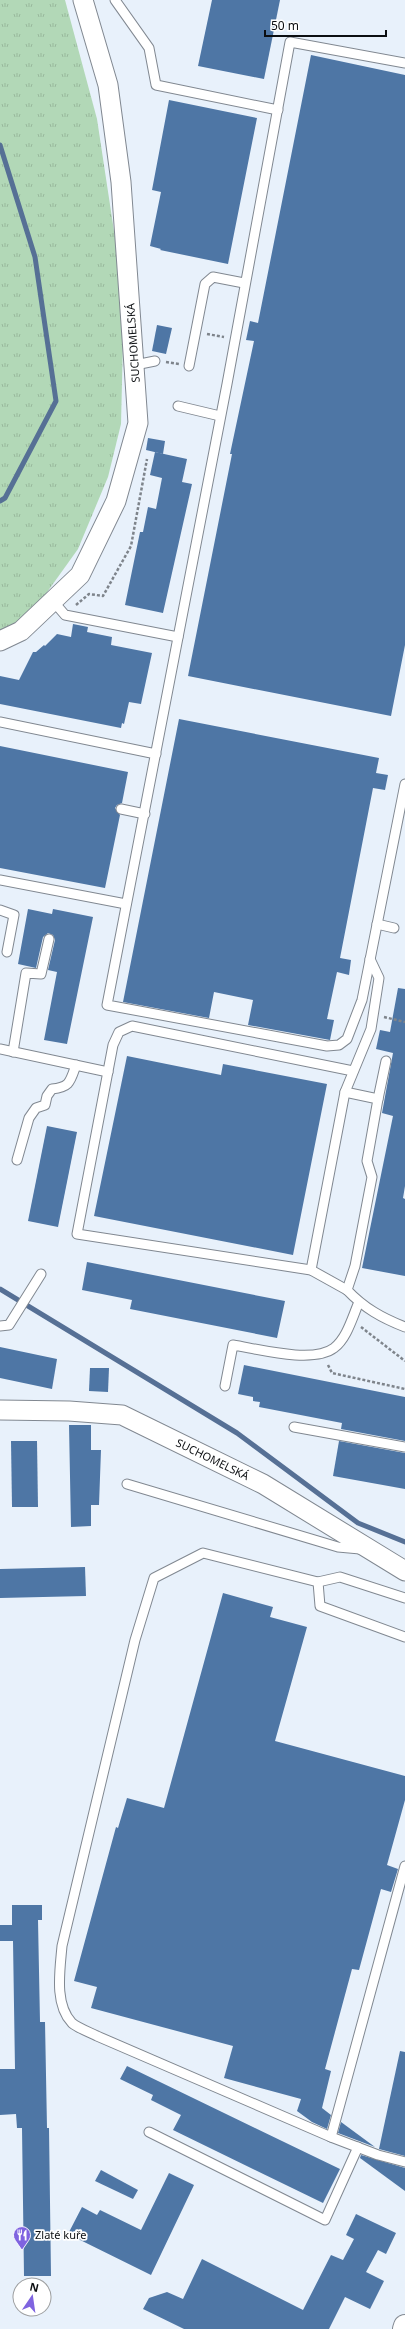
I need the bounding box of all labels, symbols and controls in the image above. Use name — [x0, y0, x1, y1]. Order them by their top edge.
scale bar — [265, 12, 386, 38]
text: 50 m — [271, 17, 299, 34]
street label: SUCHOMELSKÁ — [122, 302, 143, 383]
street label: SUCHOMELSKÁ — [174, 1435, 253, 1484]
restaurant icon: Zlaté kuře — [12, 2225, 32, 2250]
place label: Zlaté kuře — [35, 2227, 87, 2242]
north arrow — [12, 2277, 52, 2317]
text: N — [28, 2278, 40, 2295]

